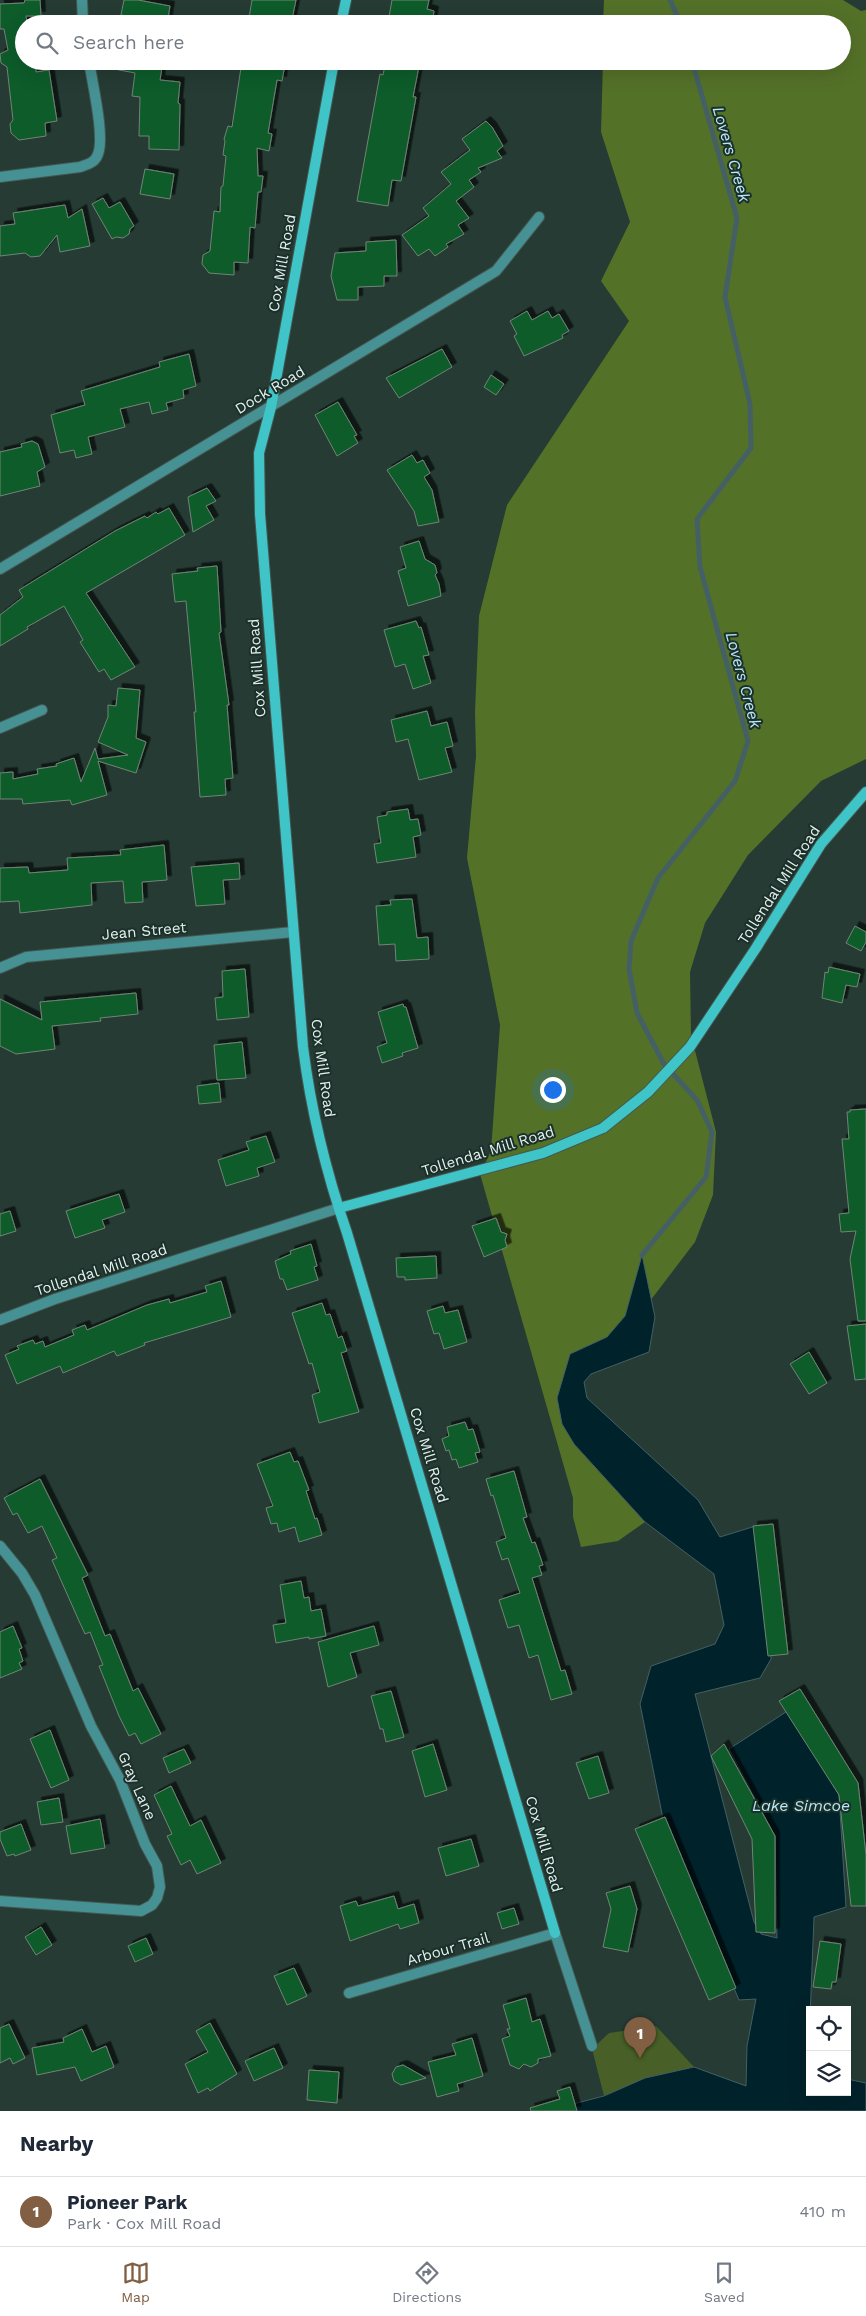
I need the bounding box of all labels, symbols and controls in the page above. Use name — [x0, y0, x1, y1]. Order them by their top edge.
search box — [15, 15, 851, 70]
icon: search — [33, 29, 61, 57]
text: Search here — [73, 31, 184, 54]
water label: Lovers Creek — [709, 104, 755, 205]
street label: Cox Mill Road — [265, 213, 299, 313]
street label: Dock Road — [232, 362, 308, 418]
street label: Cox Mill Road — [245, 618, 269, 718]
water label: Lovers Creek — [722, 630, 766, 732]
street label: Tollendal Mill Road — [734, 822, 824, 948]
street label: Jean Street — [101, 918, 188, 944]
street label: Cox Mill Road — [307, 1018, 339, 1118]
your location — [540, 1077, 566, 1103]
street label: Tollendal Mill Road — [419, 1122, 557, 1180]
street label: Tollendal Mill Road — [33, 1240, 169, 1300]
street label: Cox Mill Road — [406, 1405, 452, 1505]
street label: Gray Lane — [114, 1749, 160, 1823]
street label: Cox Mill Road — [522, 1794, 566, 1894]
water label: Lake Simcoe — [752, 1796, 850, 1815]
street label: Arbour Trail — [405, 1928, 492, 1969]
map controls — [806, 2006, 851, 2096]
button: locate — [806, 2006, 851, 2051]
pin: 1 — [624, 2017, 656, 2058]
button: layers — [806, 2051, 851, 2096]
text: Nearby — [20, 2131, 93, 2156]
text: Pioneer Park — [67, 2191, 187, 2214]
text: 1 — [33, 2202, 39, 2221]
text: 410 m — [800, 2202, 846, 2221]
text: Park · Cox Mill Road — [67, 2214, 221, 2233]
tab: Map — [121, 2259, 150, 2305]
tab: Directions — [392, 2259, 462, 2305]
tab: Saved — [704, 2259, 745, 2305]

